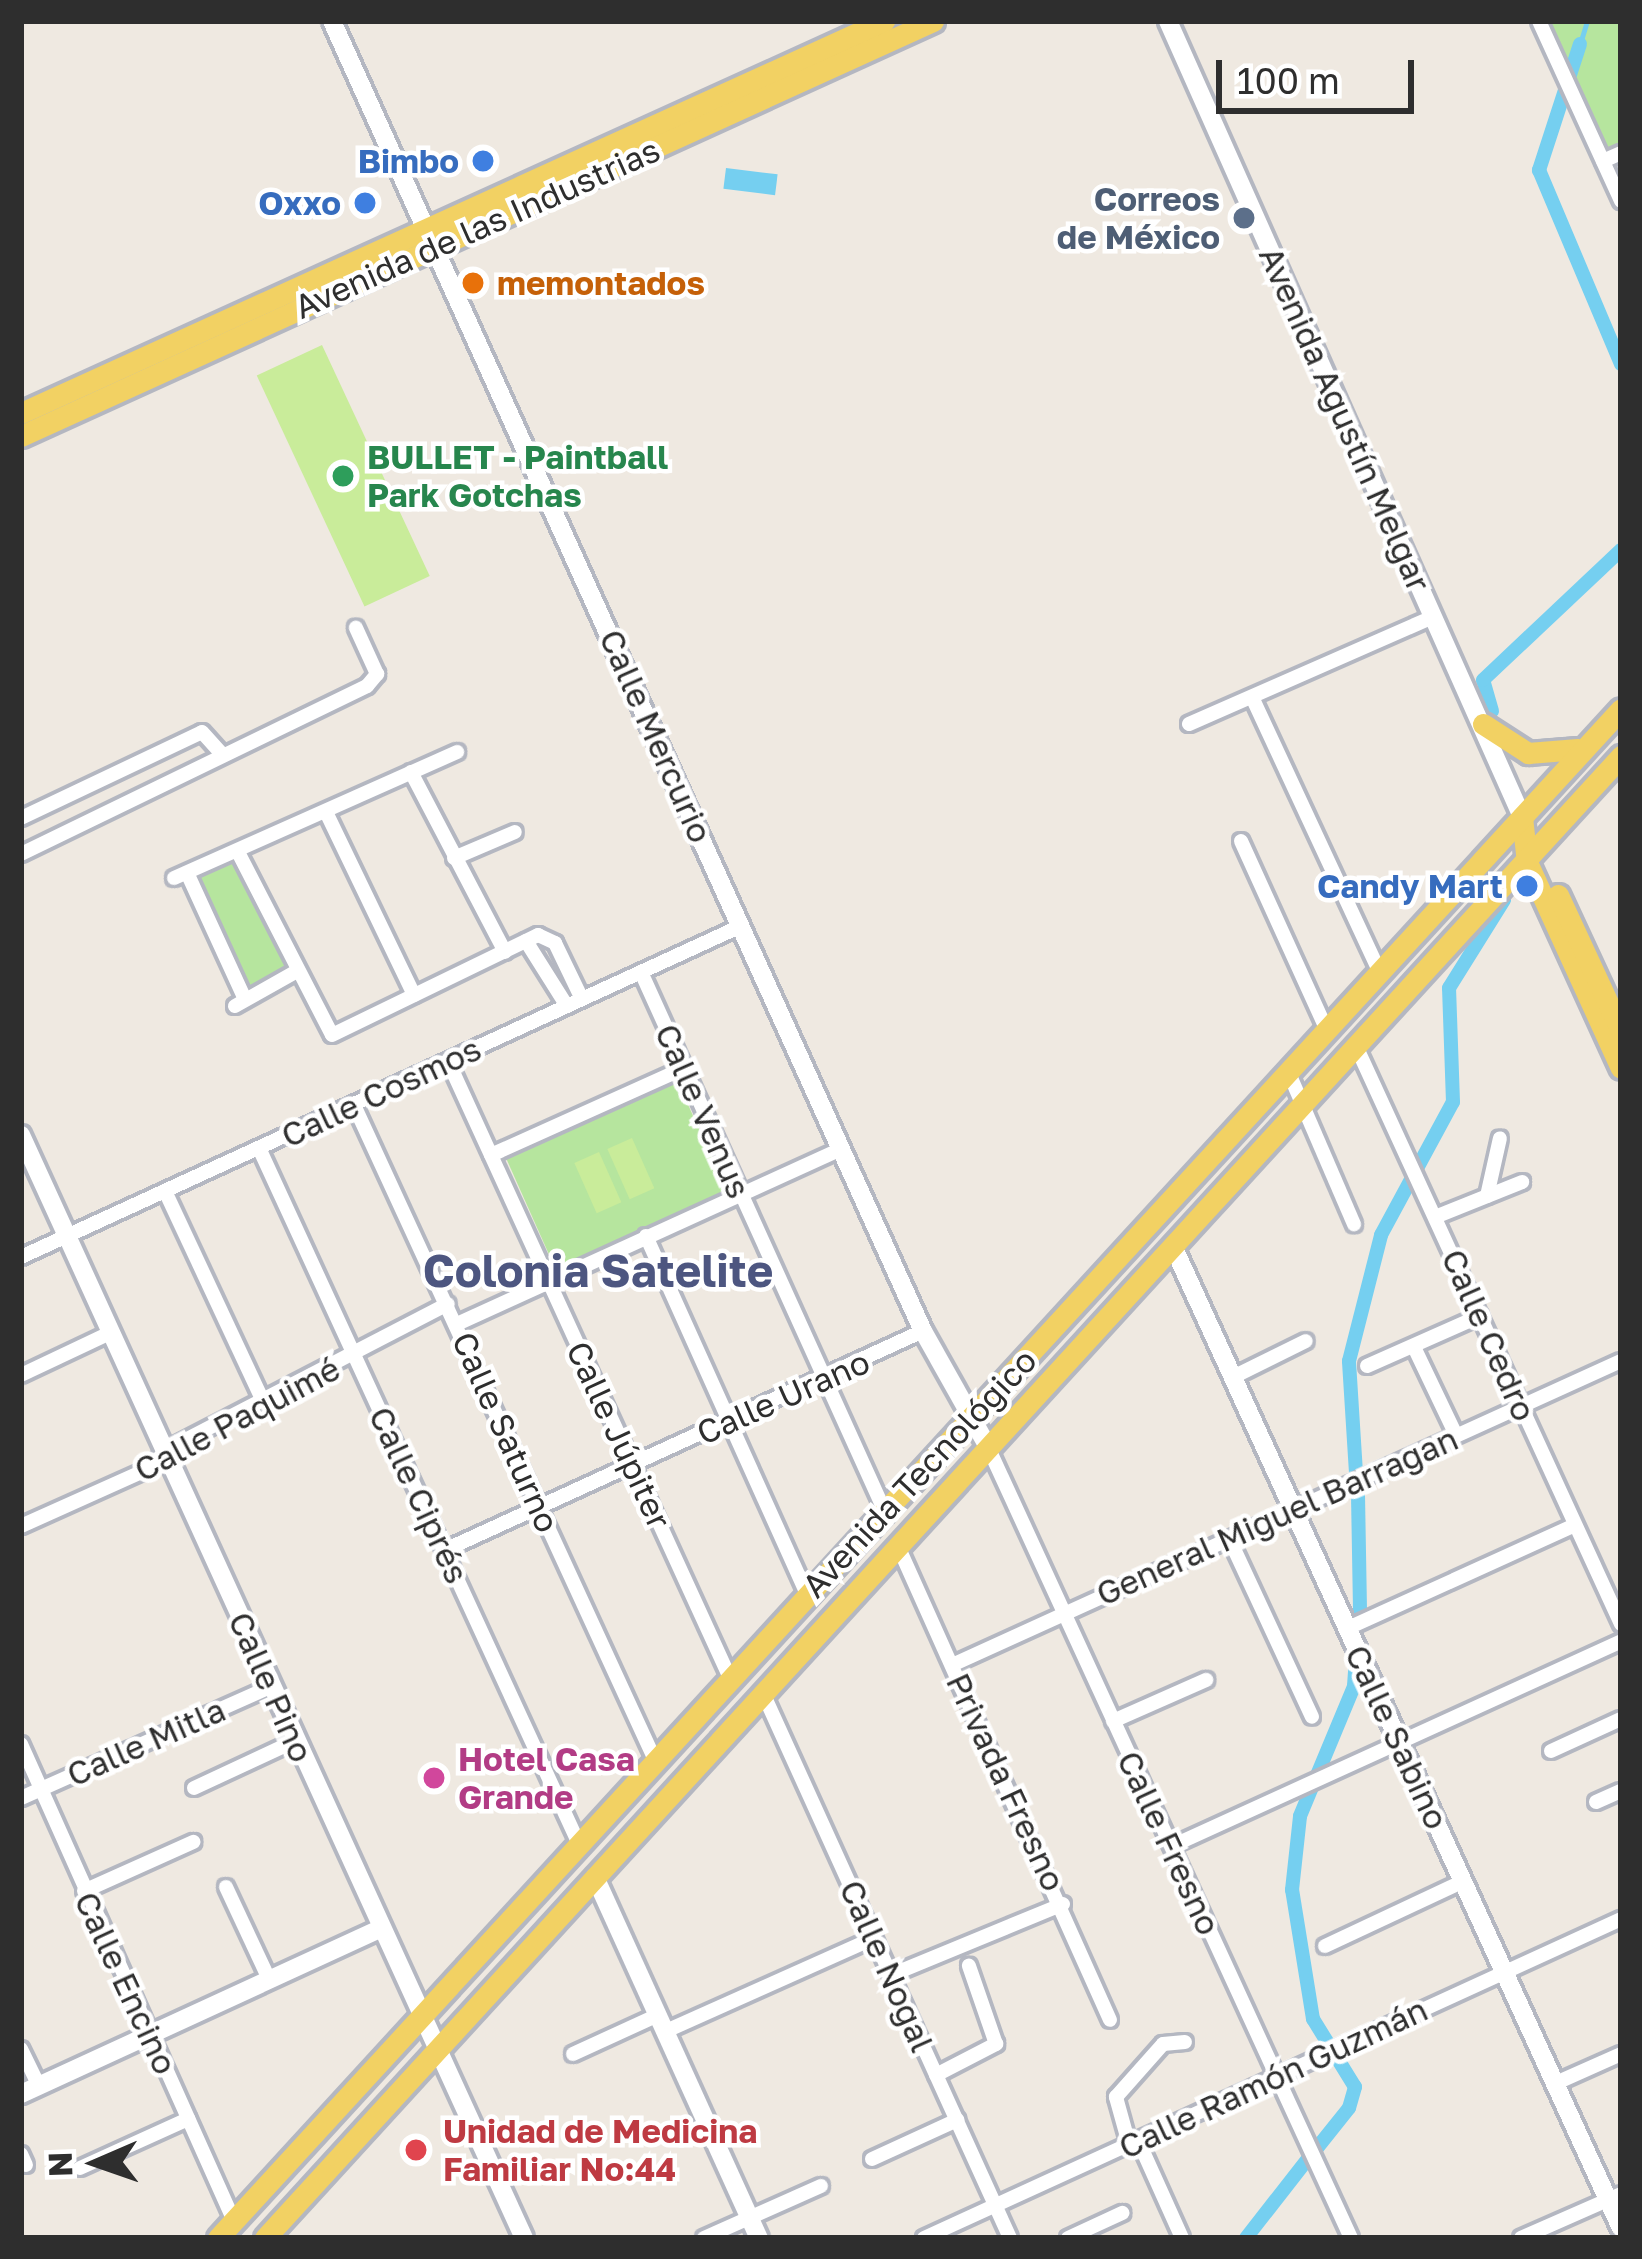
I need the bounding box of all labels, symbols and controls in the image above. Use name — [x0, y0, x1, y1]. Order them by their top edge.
scale bar — [1222, 36, 1420, 110]
text: 100 m — [1237, 59, 1340, 102]
street label: Avenida de las Industrias — [288, 129, 666, 327]
place label: Bimbo — [358, 141, 459, 181]
marker: Bimbo — [470, 148, 496, 174]
place label: Correos de México — [1057, 179, 1220, 257]
place label: Oxxo — [258, 183, 341, 223]
marker: Oxxo — [352, 190, 378, 216]
marker: Correos de México — [1231, 205, 1257, 231]
street label: Avenida Agustín Melgar — [1251, 241, 1439, 597]
place label: memontados — [497, 263, 705, 303]
marker: memontados — [460, 270, 486, 296]
place label: BULLET - Paintball Park Gotchas — [367, 437, 668, 515]
marker: BULLET - Paintball Park Gotchas — [330, 463, 356, 489]
street label: Calle Mercurio — [591, 623, 721, 849]
place label: Candy Mart — [1317, 866, 1503, 906]
marker: Candy Mart — [1514, 873, 1540, 899]
street label: Calle Venus — [647, 1018, 759, 1204]
street label: Calle Cosmos — [275, 1029, 487, 1155]
street label: Calle Cedro — [1434, 1243, 1544, 1427]
district label: Colonia Satelite — [423, 1244, 773, 1298]
street label: Calle Saturno — [444, 1326, 568, 1538]
street label: Calle Júpiter — [558, 1335, 680, 1535]
street label: Calle Urano — [691, 1341, 875, 1453]
street label: Avenida Tecnológico — [794, 1341, 1044, 1605]
street label: Calle Paquimé — [128, 1348, 346, 1490]
street label: Calle Ciprés — [361, 1401, 477, 1589]
street label: General Miguel Barragan — [1090, 1418, 1464, 1614]
street label: Calle Pino — [220, 1606, 322, 1768]
street label: Calle Sabino — [1337, 1639, 1457, 1835]
street label: Privada Fresno — [938, 1667, 1074, 1897]
street label: Calle Mitla — [61, 1690, 231, 1794]
place label: Hotel Casa Grande — [458, 1739, 635, 1817]
street label: Calle Fresno — [1109, 1745, 1229, 1941]
marker: Hotel Casa Grande — [421, 1765, 447, 1791]
street label: Calle Nogal — [832, 1874, 942, 2058]
street label: Calle Encino — [67, 1886, 185, 2080]
street label: Calle Ramón Guzmán — [1112, 1989, 1434, 2167]
north arrow — [36, 2103, 156, 2223]
place label: Unidad de Medicina Familiar No:44 — [443, 2111, 757, 2189]
marker: Unidad de Medicina Familiar No:44 — [400, 2134, 432, 2166]
text: N — [40, 2151, 79, 2177]

